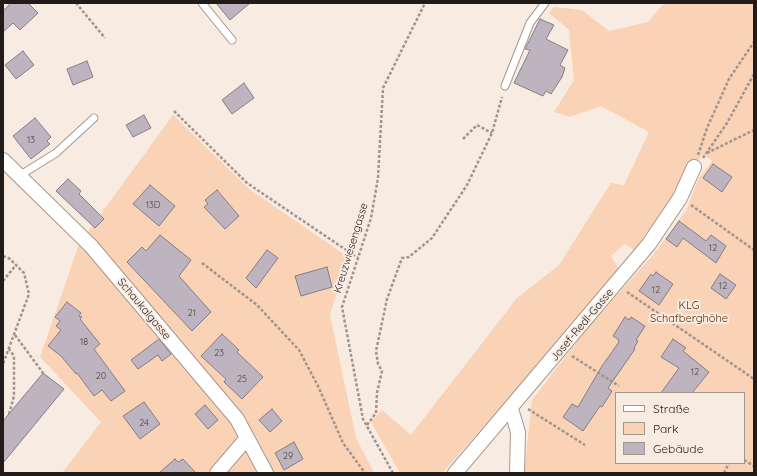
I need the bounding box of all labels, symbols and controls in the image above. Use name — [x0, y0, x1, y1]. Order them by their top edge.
house number: 13 — [27, 135, 35, 145]
house number: 13D — [146, 200, 160, 210]
street label: Kreuzwiesengasse — [331, 201, 371, 295]
house number: 12 — [709, 243, 717, 253]
street label: Schaukalgasse — [115, 276, 173, 342]
house number: 12 — [719, 281, 727, 291]
house number: 12 — [652, 285, 660, 295]
street label: Josef-Redl-Gasse — [548, 286, 616, 364]
park label: KLG Schafberghöhe — [650, 299, 728, 325]
house number: 21 — [188, 308, 196, 318]
house number: 18 — [80, 337, 88, 347]
house number: 23 — [214, 348, 224, 358]
house number: 12 — [691, 367, 699, 377]
house number: 20 — [96, 371, 106, 381]
house number: 25 — [237, 374, 247, 384]
legend — [615, 392, 745, 464]
text: Straße — [653, 401, 690, 416]
house number: 24 — [139, 418, 149, 428]
text: Park — [653, 421, 678, 436]
text: Gebäude — [653, 441, 703, 456]
house number: 29 — [283, 451, 293, 461]

